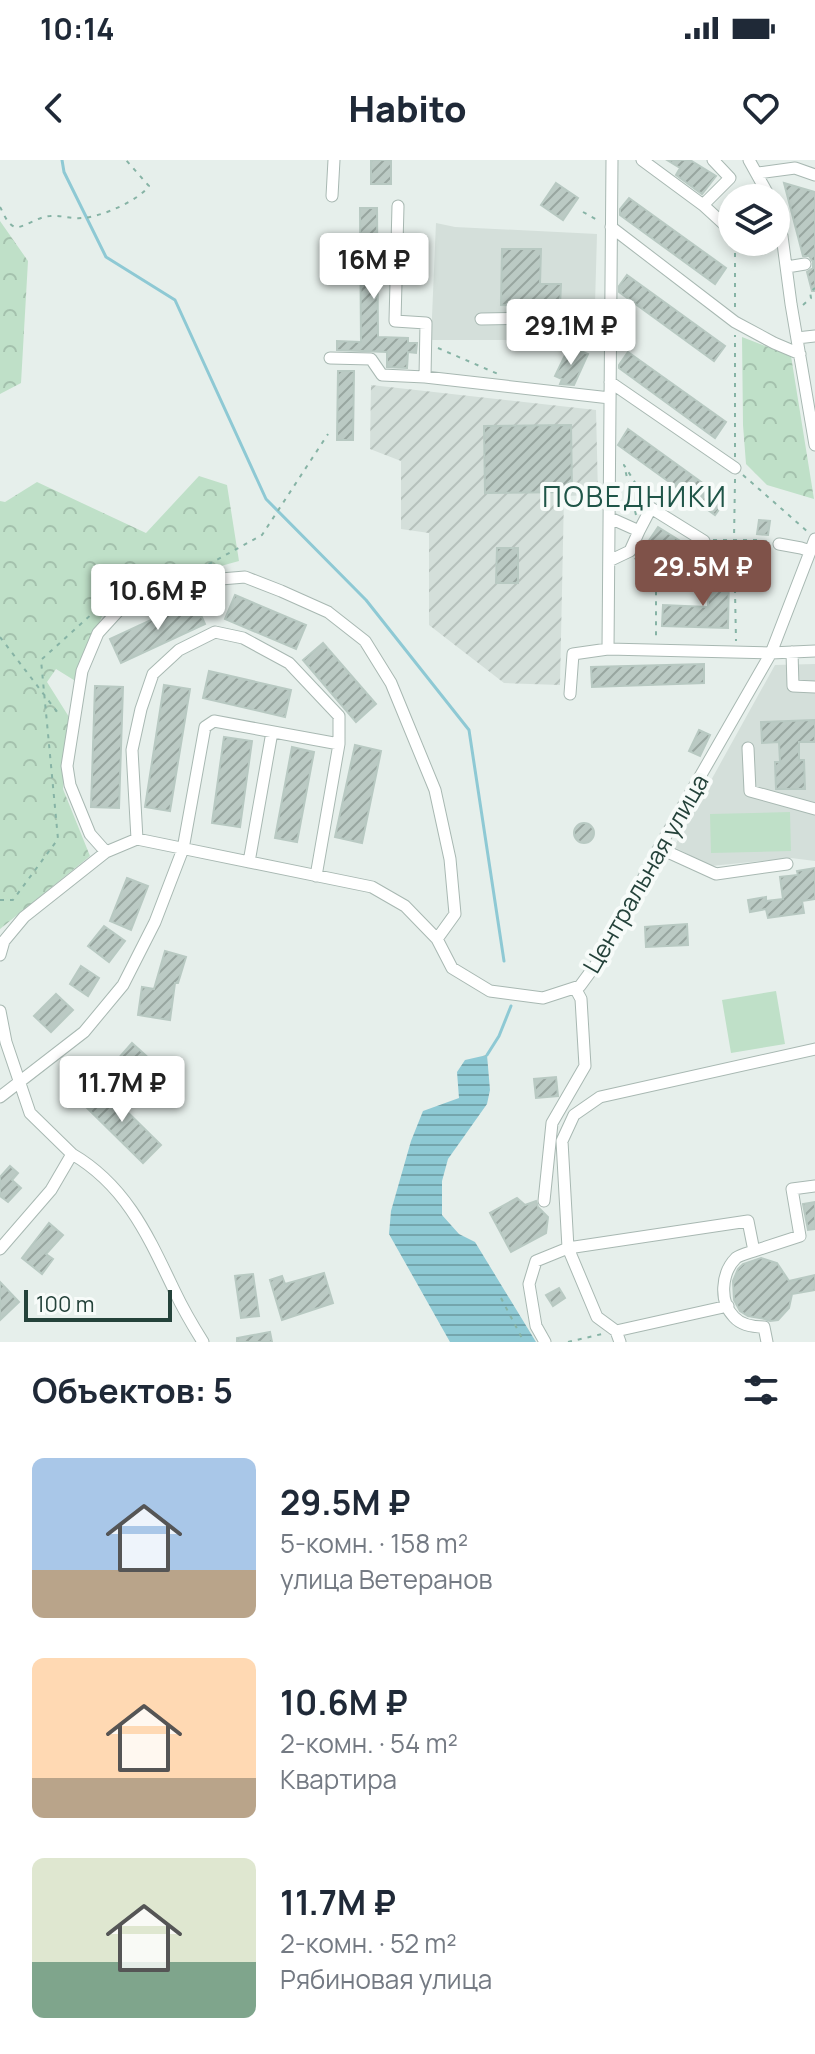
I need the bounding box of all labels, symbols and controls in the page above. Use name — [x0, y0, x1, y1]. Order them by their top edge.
text: 10:14 — [40, 8, 115, 49]
text: Habito — [348, 84, 467, 133]
icon: back — [32, 86, 76, 130]
icon: heart — [739, 86, 783, 130]
map controls — [718, 184, 790, 256]
button: layers — [718, 184, 790, 256]
pin: 16M ₽ — [318, 233, 430, 301]
text: 16M ₽ — [338, 241, 410, 277]
pin: 29.1M ₽ — [497, 299, 645, 367]
text: 29.1M ₽ — [525, 307, 617, 343]
district label: ПОВЕДНИКИ — [542, 477, 728, 515]
pin: 29.5M ₽ — [629, 540, 777, 608]
text: 29.5M ₽ — [653, 548, 753, 584]
pin: 10.6M ₽ — [84, 564, 232, 632]
text: 10.6M ₽ — [109, 572, 207, 608]
street label: Центральная улица — [575, 767, 715, 979]
pin: 11.7M ₽ — [48, 1056, 196, 1124]
text: 11.7M ₽ — [78, 1064, 166, 1100]
scale bar — [24, 1286, 172, 1322]
text: 100 m — [36, 1289, 94, 1319]
text: Объектов: 5 — [32, 1367, 233, 1413]
icon: filters — [739, 1368, 783, 1412]
text: 29.5M ₽ — [280, 1479, 411, 1525]
icon: home — [96, 1490, 192, 1586]
text: 5-комн. · 158 m² — [280, 1525, 468, 1561]
text: улица Ветеранов — [280, 1561, 492, 1597]
text: 10.6M ₽ — [280, 1679, 408, 1725]
icon: home — [96, 1690, 192, 1786]
text: 2-комн. · 54 m² — [280, 1725, 458, 1761]
text: Квартира — [280, 1761, 397, 1797]
text: 11.7M ₽ — [280, 1879, 396, 1925]
icon: home — [96, 1890, 192, 1986]
text: 2-комн. · 52 m² — [280, 1925, 457, 1961]
text: Рябиновая улица — [280, 1961, 492, 1997]

